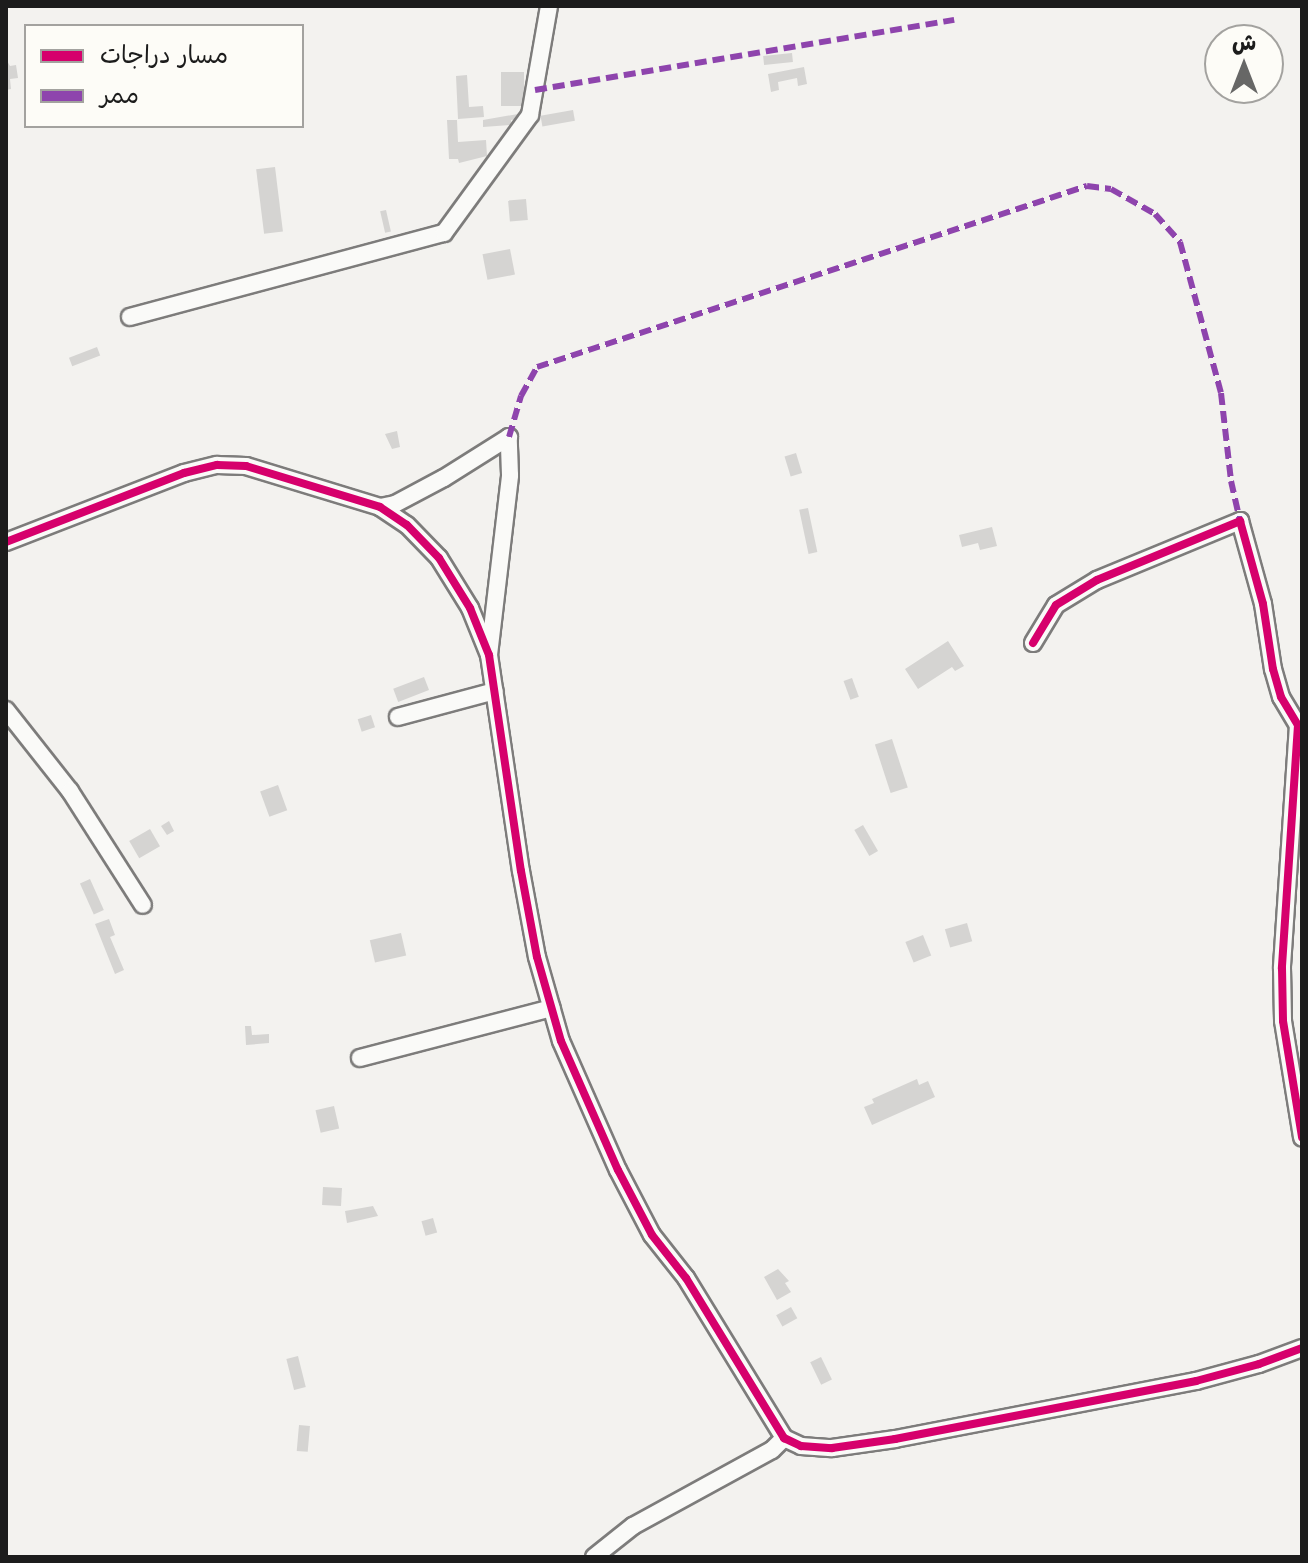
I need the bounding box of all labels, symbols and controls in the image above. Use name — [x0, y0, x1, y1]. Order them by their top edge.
legend — [24, 24, 304, 128]
north arrow — [1204, 24, 1284, 104]
text: ش — [1232, 27, 1256, 56]
text: مسار دراجات — [100, 38, 228, 69]
text: ممر — [100, 78, 139, 109]

